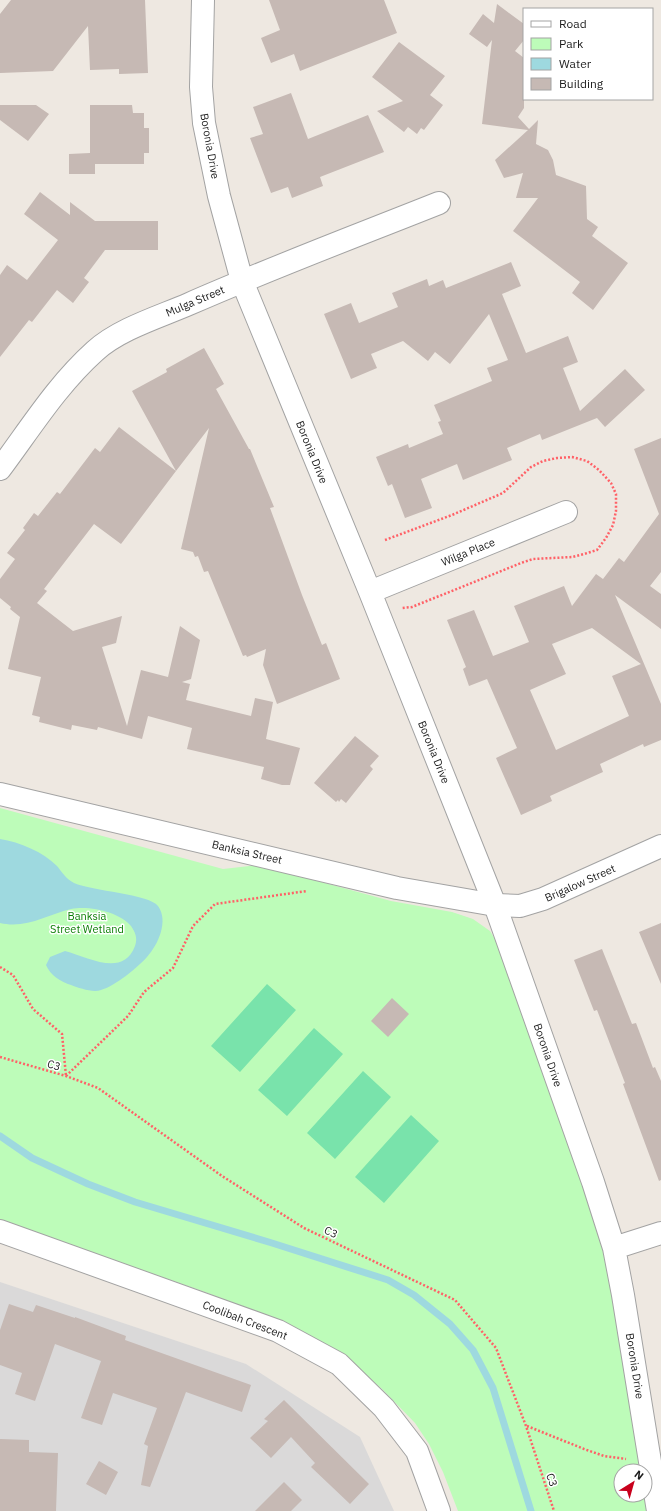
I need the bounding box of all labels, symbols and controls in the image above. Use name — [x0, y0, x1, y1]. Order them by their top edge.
legend — [523, 8, 653, 100]
text: Road — [559, 16, 587, 31]
text: Park — [559, 36, 584, 51]
text: Water — [559, 56, 592, 71]
text: Building — [559, 76, 604, 91]
street label: Boronia Drive — [197, 112, 223, 180]
street label: Mulga Street — [163, 282, 227, 320]
street label: Boronia Drive — [293, 419, 331, 485]
street label: Wilga Place — [439, 535, 497, 569]
street label: Boronia Drive — [415, 719, 453, 785]
street label: Banksia Street — [210, 837, 284, 867]
street label: Brigalow Street — [542, 861, 618, 905]
park label: Banksia Street Wetland — [50, 909, 124, 936]
street label: Boronia Drive — [531, 1021, 565, 1089]
street label: C3 — [46, 1056, 62, 1074]
street label: C3 — [322, 1223, 340, 1241]
street label: Coolibah Crescent — [201, 1297, 290, 1343]
street label: Boronia Drive — [623, 1332, 647, 1400]
north arrow — [613, 1463, 653, 1503]
text: N — [632, 1467, 646, 1483]
street label: C3 — [543, 1471, 561, 1489]

